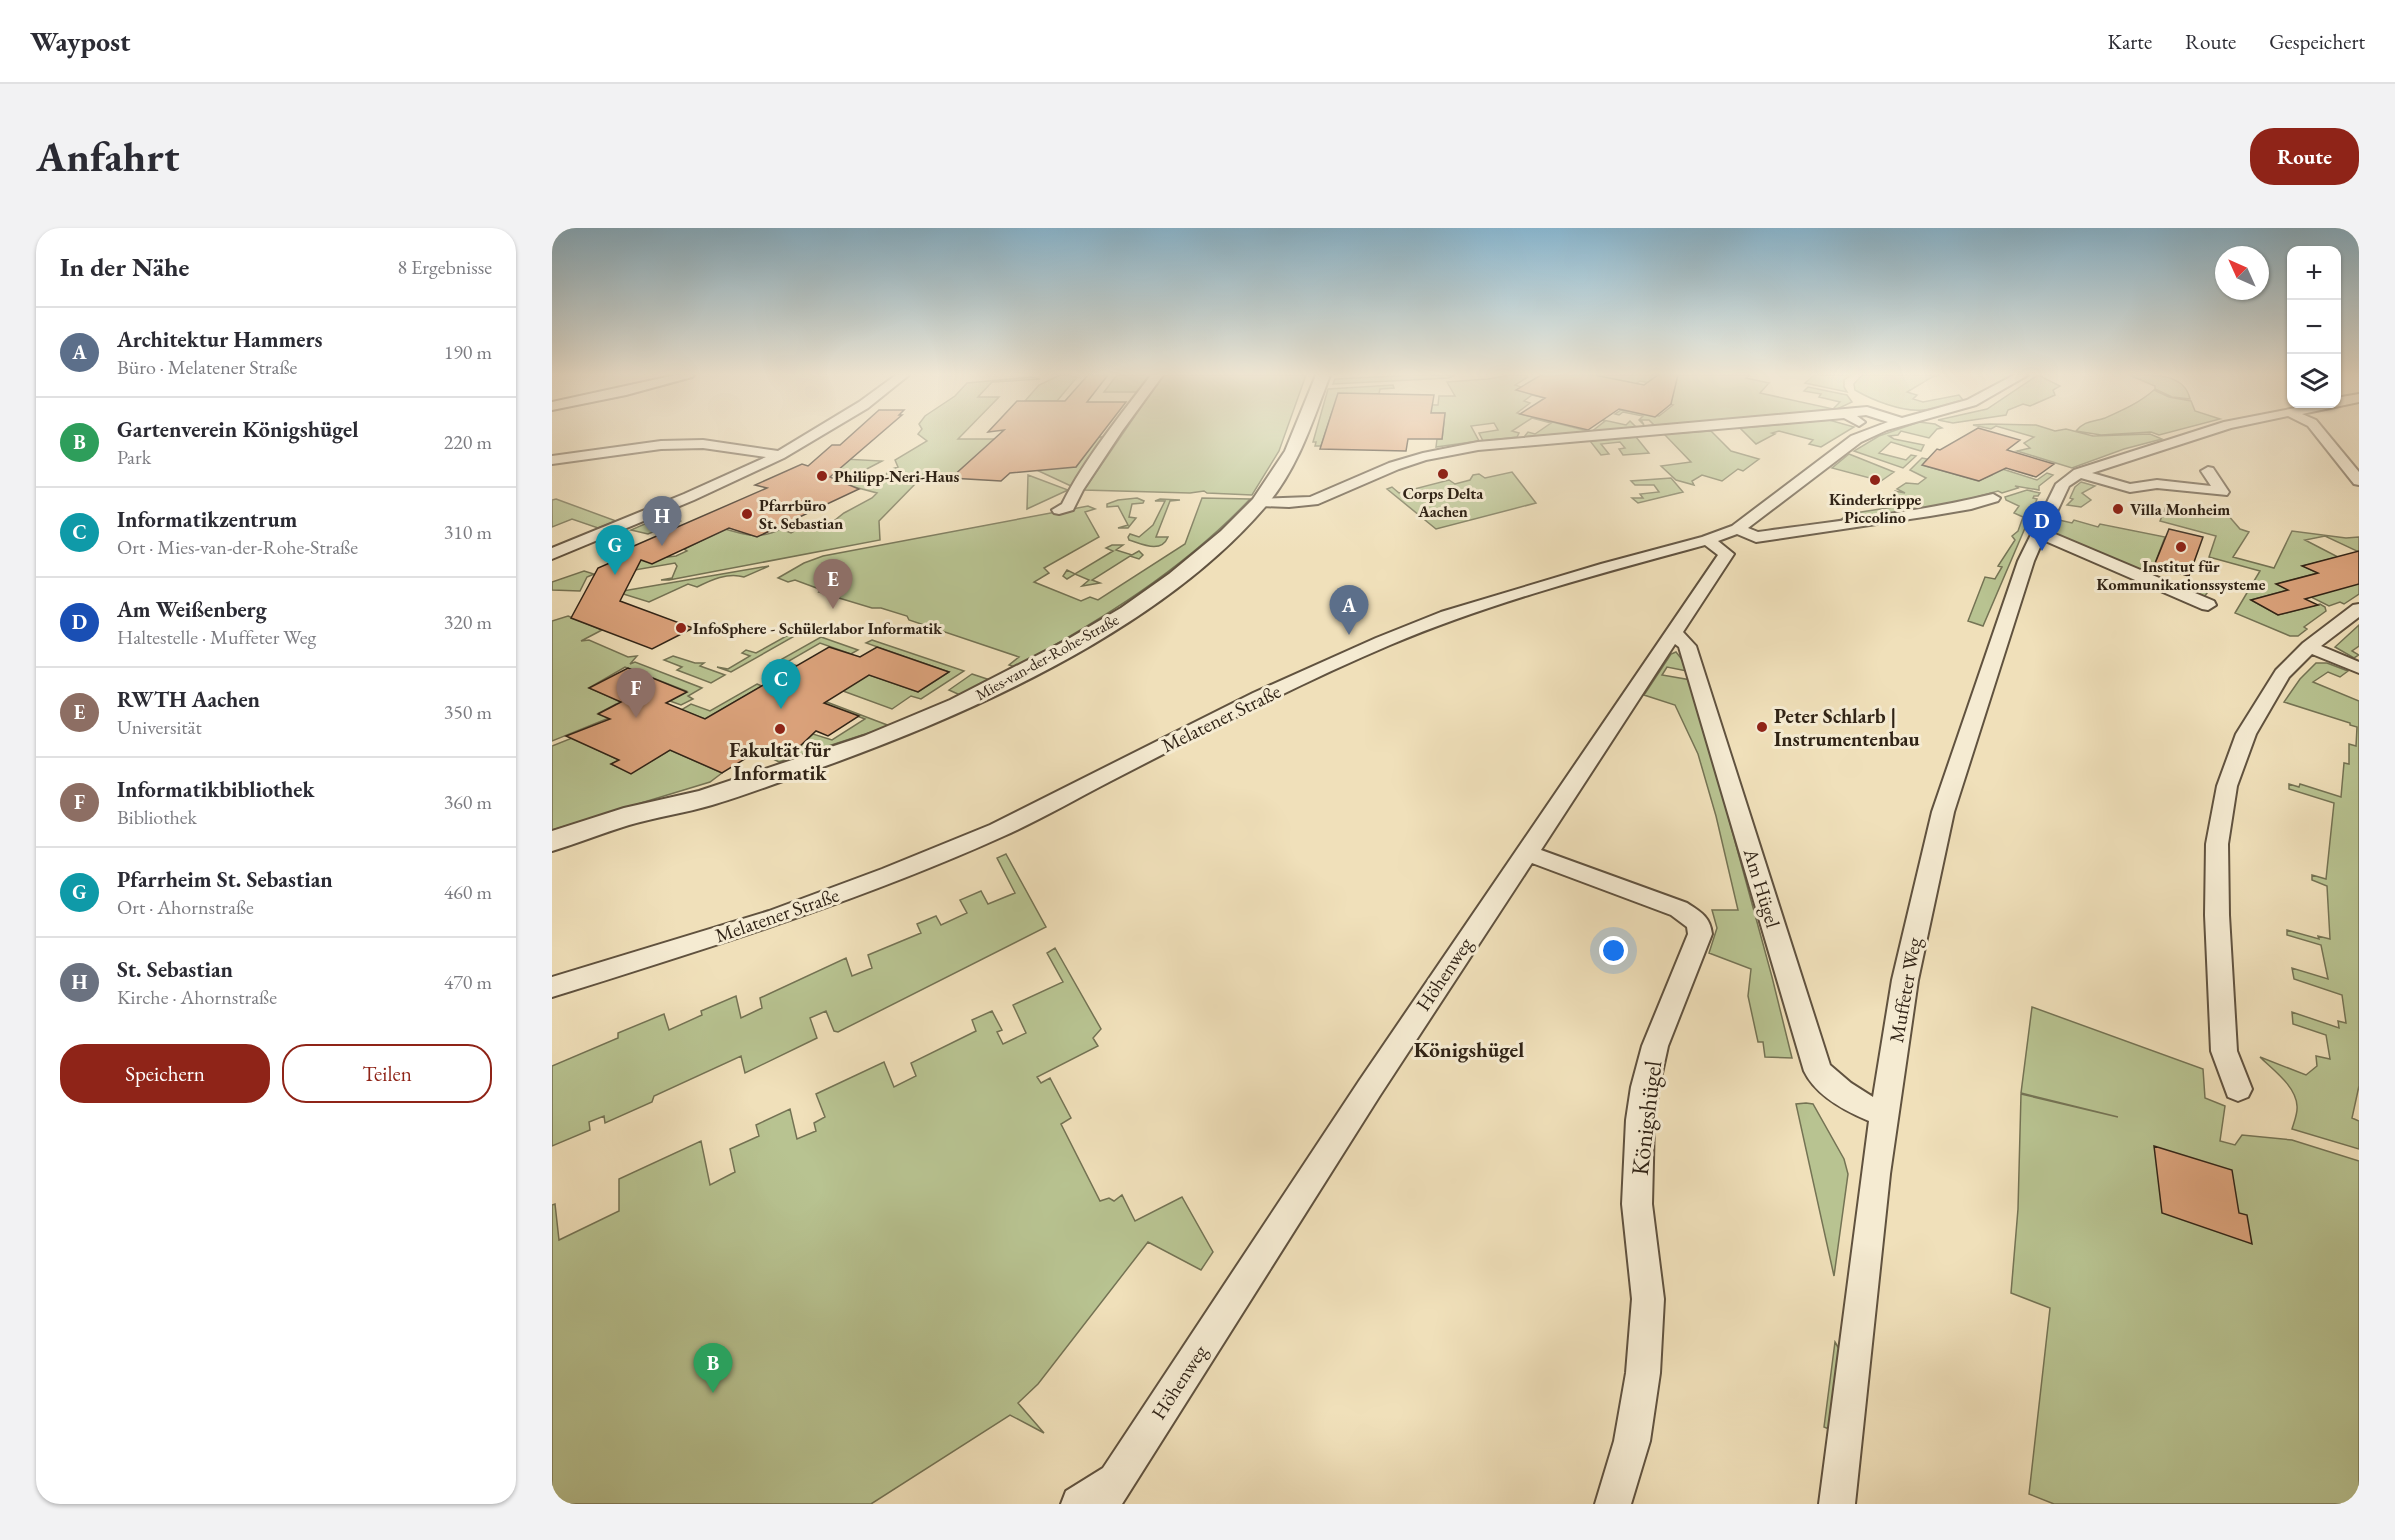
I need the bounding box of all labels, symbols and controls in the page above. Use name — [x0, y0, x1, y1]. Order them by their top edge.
text: Waypost — [30, 23, 131, 59]
text: Karte — [2108, 28, 2152, 55]
text: Route — [2185, 28, 2236, 55]
text: Gespeichert — [2269, 28, 2365, 55]
button: Route — [2250, 128, 2359, 185]
text: Anfahrt — [36, 129, 179, 184]
north arrow — [2215, 246, 2269, 300]
map controls — [2287, 246, 2341, 408]
button: + — [2287, 246, 2341, 300]
text: In der Nähe — [60, 250, 189, 284]
text: 8 Ergebnisse — [397, 254, 492, 280]
button: − — [2287, 300, 2341, 354]
text: Architektur Hammers — [117, 325, 322, 354]
text: A — [72, 339, 87, 365]
text: 190 m — [444, 339, 492, 365]
text: Büro · Melatener Straße — [117, 354, 297, 380]
button: layers — [2287, 354, 2341, 408]
text: Gartenverein Königshügel — [117, 415, 358, 444]
text: B — [73, 429, 86, 455]
text: 220 m — [444, 429, 492, 455]
text: Park — [117, 444, 151, 470]
place label: Philipp-Neri-Haus — [834, 466, 960, 487]
marker: Corps Delta Aachen — [1436, 467, 1450, 481]
marker: Philipp-Neri-Haus — [815, 469, 829, 483]
marker: Kinderkrippe Piccolino — [1868, 473, 1882, 487]
place label: Corps Delta Aachen — [1403, 483, 1484, 522]
place label: Kinderkrippe Piccolino — [1829, 489, 1921, 528]
place label: Pfarrbüro St. Sebastian — [759, 495, 843, 534]
pin: H — [642, 496, 682, 546]
place label: Villa Monheim — [2130, 499, 2230, 520]
pin: D — [2022, 502, 2062, 551]
marker: Villa Monheim — [2111, 502, 2125, 516]
text: Informatikzentrum — [117, 505, 297, 534]
marker: Pfarrbüro St. Sebastian — [740, 507, 754, 521]
text: C — [72, 519, 87, 545]
text: 310 m — [444, 519, 492, 545]
pin: G — [596, 526, 634, 575]
text: Ort · Mies-van-der-Rohe-Straße — [117, 534, 358, 560]
marker: Institut für Kommunikationssysteme — [2174, 540, 2188, 554]
place label: Institut für Kommunikationssysteme — [2097, 556, 2266, 595]
pin: E — [814, 560, 852, 609]
pin: A — [1330, 586, 1368, 635]
text: Am Weißenberg — [117, 595, 267, 624]
text: D — [72, 609, 87, 635]
text: 320 m — [444, 609, 492, 635]
street label: Mies-van-der-Rohe-Straße — [972, 609, 1122, 705]
place label: InfoSphere - Schülerlabor Informatik — [693, 618, 942, 639]
marker: InfoSphere - Schülerlabor Informatik — [674, 621, 688, 635]
text: Haltestelle · Muffeter Weg — [117, 624, 316, 650]
pin: C — [762, 660, 800, 709]
pin: F — [616, 668, 656, 718]
street label: Melatener Straße — [1157, 678, 1285, 758]
text: RWTH Aachen — [117, 685, 260, 714]
text: E — [74, 699, 85, 725]
text: 350 m — [444, 699, 492, 725]
place label: Peter Schlarb | Instrumentenbau — [1774, 703, 1920, 752]
text: Universität — [117, 714, 202, 740]
marker: Peter Schlarb | Instrumentenbau — [1755, 720, 1769, 734]
marker: Fakultät für Informatik — [773, 722, 787, 736]
place label: Fakultät für Informatik — [729, 737, 831, 786]
text: Informatikbibliothek — [117, 775, 315, 804]
text: F — [74, 789, 85, 815]
text: 360 m — [444, 789, 492, 815]
text: Bibliothek — [117, 804, 197, 830]
street label: Am Hügel — [1737, 844, 1786, 931]
text: Pfarrheim St. Sebastian — [117, 865, 333, 894]
text: G — [72, 879, 87, 905]
text: 460 m — [444, 879, 492, 905]
street label: Melatener Straße — [712, 882, 843, 948]
text: Ort · Ahornstraße — [117, 894, 254, 920]
street label: Höhenweg — [1410, 932, 1478, 1016]
street label: Muffeter Weg — [1883, 935, 1927, 1045]
your location — [1599, 936, 1628, 965]
text: St. Sebastian — [117, 955, 233, 984]
text: H — [71, 969, 88, 995]
text: 470 m — [444, 969, 492, 995]
text: Kirche · Ahornstraße — [117, 984, 277, 1010]
district label: Königshügel — [1414, 1036, 1524, 1063]
button: Speichern — [60, 1044, 270, 1103]
button: Teilen — [282, 1044, 492, 1103]
street label: Königshügel — [1624, 1059, 1668, 1177]
street label: Höhenweg — [1145, 1340, 1213, 1424]
pin: B — [694, 1344, 732, 1393]

